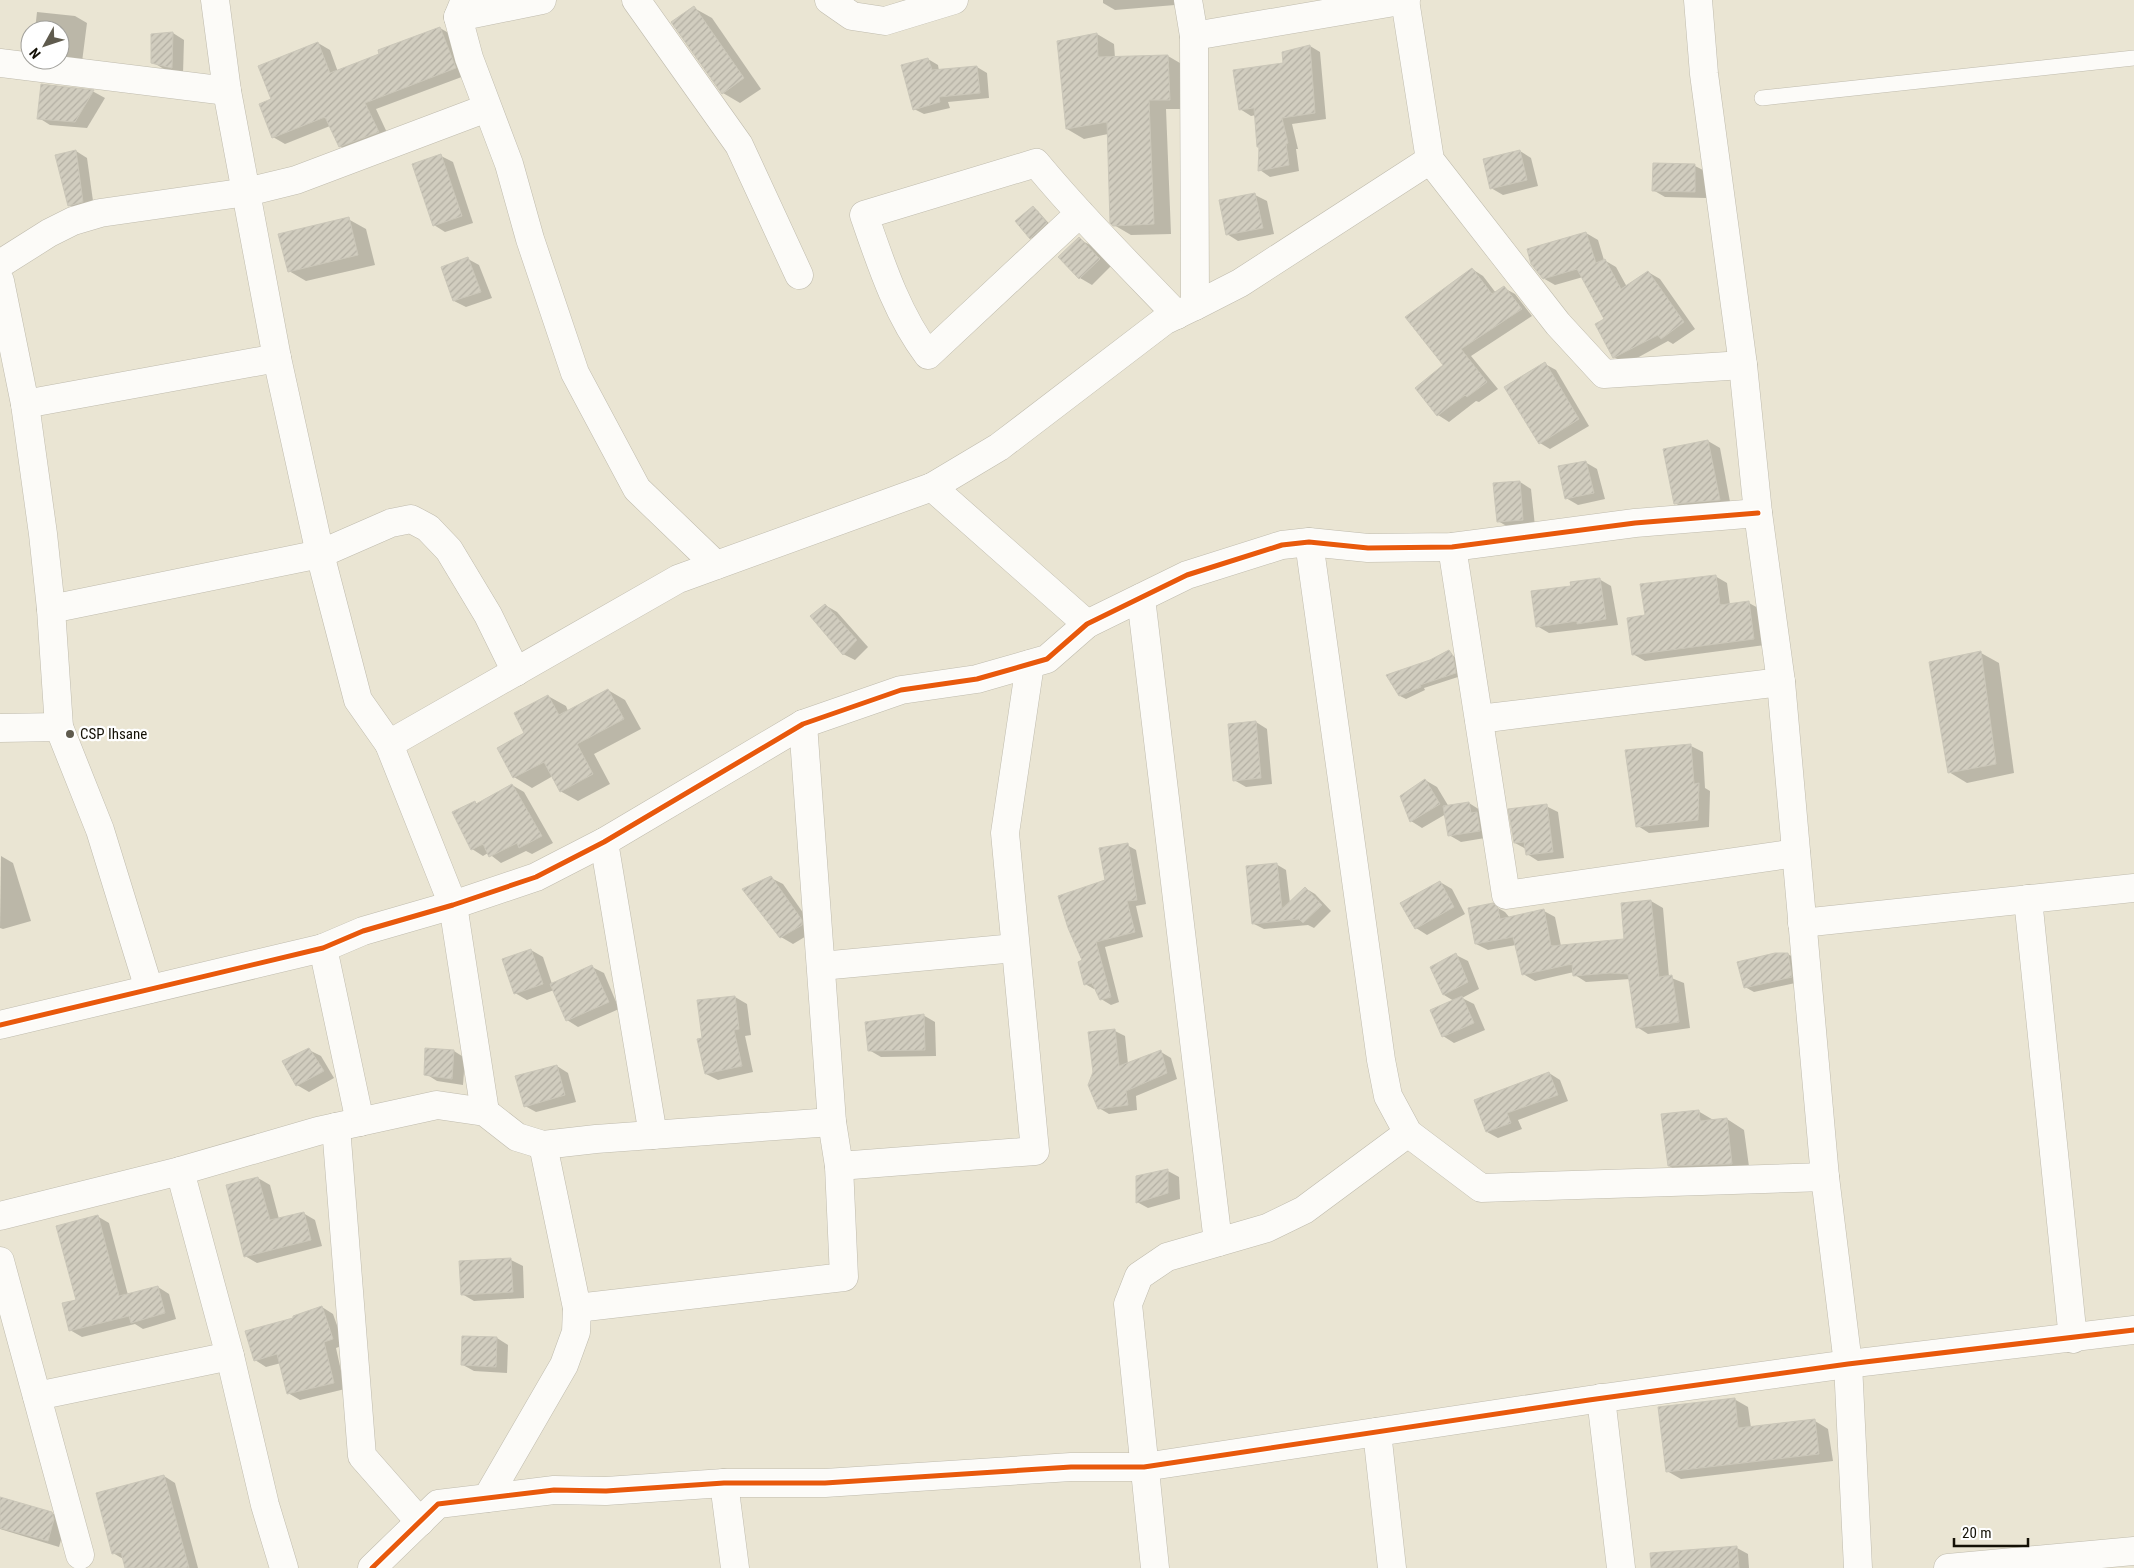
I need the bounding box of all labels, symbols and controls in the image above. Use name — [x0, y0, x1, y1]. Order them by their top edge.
north arrow — [20, 20, 70, 70]
text: N — [26, 45, 44, 62]
place label: CSP Ihsane — [80, 725, 147, 743]
marker: CSP Ihsane — [64, 728, 76, 740]
scale bar — [1954, 1516, 2028, 1548]
text: 20 m — [1962, 1524, 1992, 1542]

